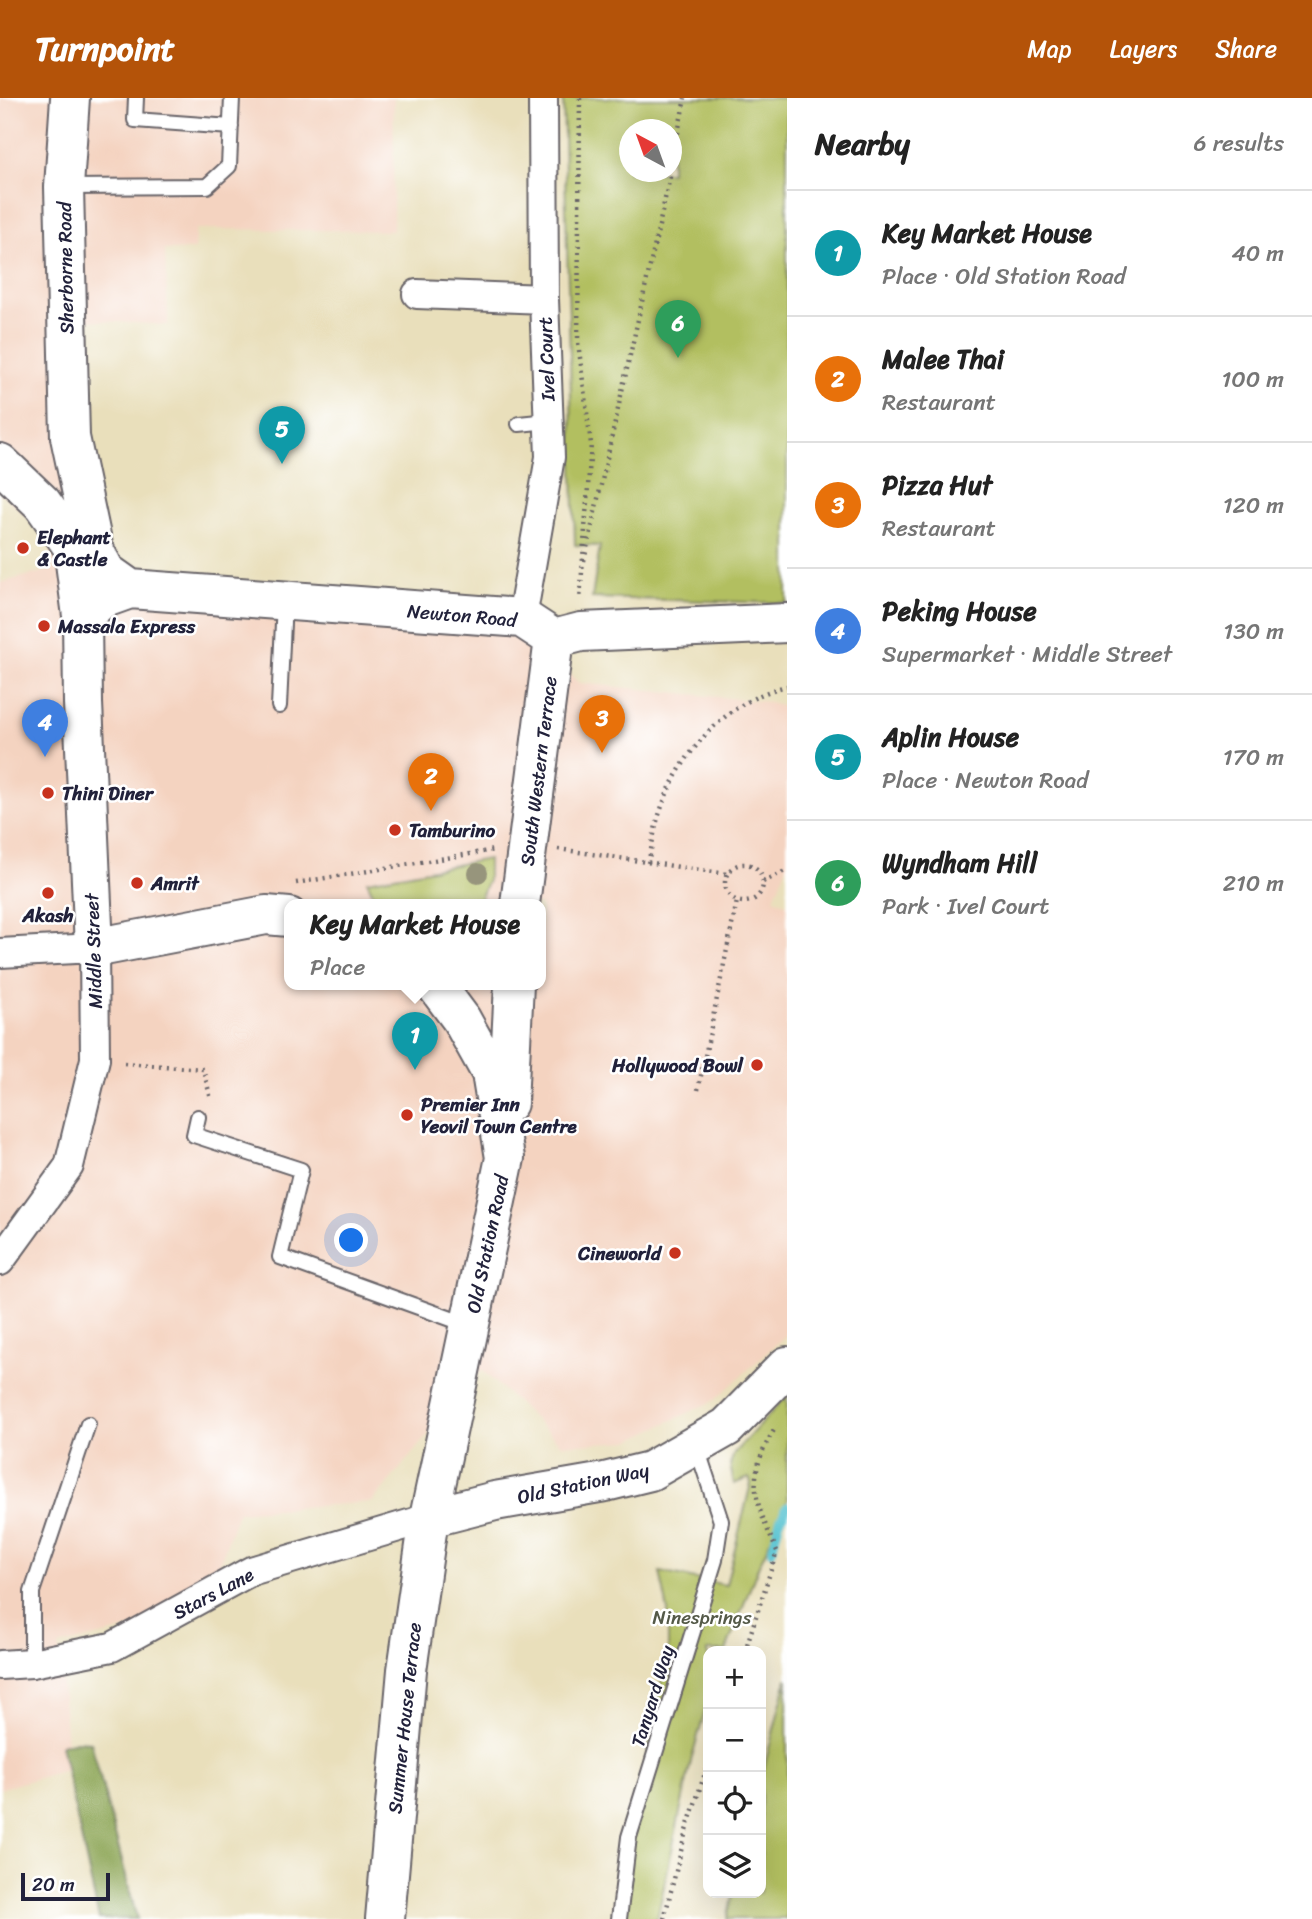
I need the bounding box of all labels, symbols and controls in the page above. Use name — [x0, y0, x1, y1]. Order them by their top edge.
text: Turnpoint — [35, 20, 175, 78]
text: Map — [1027, 28, 1072, 70]
text: Layers — [1110, 28, 1177, 70]
text: Share — [1215, 28, 1277, 70]
text: Nearby — [815, 117, 910, 171]
north arrow — [619, 119, 682, 182]
text: 6 results — [1194, 123, 1284, 164]
street label: Sherborne Road — [48, 200, 83, 334]
text: Key Market House — [882, 210, 1092, 256]
text: 1 — [833, 233, 843, 274]
text: 40 m — [1231, 233, 1284, 274]
text: Place · Old Station Road — [882, 256, 1126, 297]
pin: 6 — [655, 300, 701, 358]
street label: Ivel Court — [529, 316, 564, 403]
text: Malee Thai — [882, 336, 1004, 382]
text: 2 — [831, 359, 845, 400]
text: 100 m — [1221, 359, 1284, 400]
text: Restaurant — [882, 382, 996, 423]
pin: 5 — [259, 406, 305, 464]
text: Pizza Hut — [882, 462, 992, 508]
text: 3 — [832, 485, 844, 526]
text: 120 m — [1223, 485, 1284, 526]
text: Restaurant — [882, 508, 996, 549]
place label: Elephant & Castle — [37, 521, 111, 576]
marker: Elephant & Castle — [15, 540, 31, 556]
text: Peking House — [882, 588, 1037, 634]
street label: Newton Road — [406, 594, 520, 637]
place label: Massala Express — [57, 610, 197, 643]
text: 4 — [831, 611, 845, 652]
text: 130 m — [1223, 611, 1284, 652]
marker: Massala Express — [36, 618, 52, 634]
text: Supermarket · Middle Street — [882, 634, 1172, 675]
street label: South Western Terrace — [510, 674, 567, 868]
pin: 3 — [579, 695, 625, 753]
pin: 4 — [22, 699, 68, 757]
text: Aplin House — [882, 714, 1019, 760]
text: 5 — [831, 737, 845, 778]
text: 170 m — [1223, 737, 1284, 778]
pin: 2 — [408, 753, 454, 811]
text: Place · Newton Road — [882, 760, 1088, 801]
place label: Thini Diner — [62, 777, 155, 810]
marker: Thini Diner — [40, 785, 56, 801]
place label: Tamburino — [409, 814, 496, 847]
marker: Tamburino — [387, 822, 403, 838]
text: Wyndham Hill — [882, 840, 1037, 886]
text: 6 — [831, 863, 845, 904]
text: 210 m — [1223, 863, 1284, 904]
place label: Amrit — [150, 867, 200, 900]
marker: Amrit — [129, 875, 145, 891]
marker: Akash — [40, 885, 56, 901]
text: Park · Ivel Court — [882, 886, 1049, 927]
street label: Middle Street — [75, 891, 112, 1009]
place label: Akash — [22, 899, 73, 932]
popup — [284, 899, 546, 990]
text: Key Market House — [310, 901, 520, 947]
text: Place — [310, 947, 365, 988]
pin: 1 — [392, 1012, 438, 1070]
place label: Hollywood Bowl — [611, 1049, 745, 1082]
marker: Hollywood Bowl — [749, 1057, 765, 1073]
place label: Premier Inn Yeovil Town Centre — [421, 1088, 577, 1143]
marker: Premier Inn Yeovil Town Centre — [399, 1107, 415, 1123]
street label: Old Station Road — [457, 1170, 519, 1316]
your location — [334, 1223, 368, 1257]
place label: Cineworld — [577, 1237, 663, 1270]
marker: Cineworld — [667, 1245, 683, 1261]
street label: Old Station Way — [514, 1453, 652, 1514]
street label: Stars Lane — [167, 1558, 260, 1629]
park label: Ninesprings — [653, 1601, 752, 1634]
street label: Summer House Terrace — [378, 1621, 431, 1815]
street label: Tanyard Way — [621, 1641, 684, 1751]
map controls — [703, 1646, 766, 1898]
button: + — [703, 1646, 766, 1709]
button: − — [703, 1709, 766, 1772]
button: locate — [703, 1772, 766, 1835]
button: layers — [703, 1835, 766, 1898]
text: 20 m — [32, 1868, 75, 1901]
scale bar — [21, 1870, 110, 1902]

